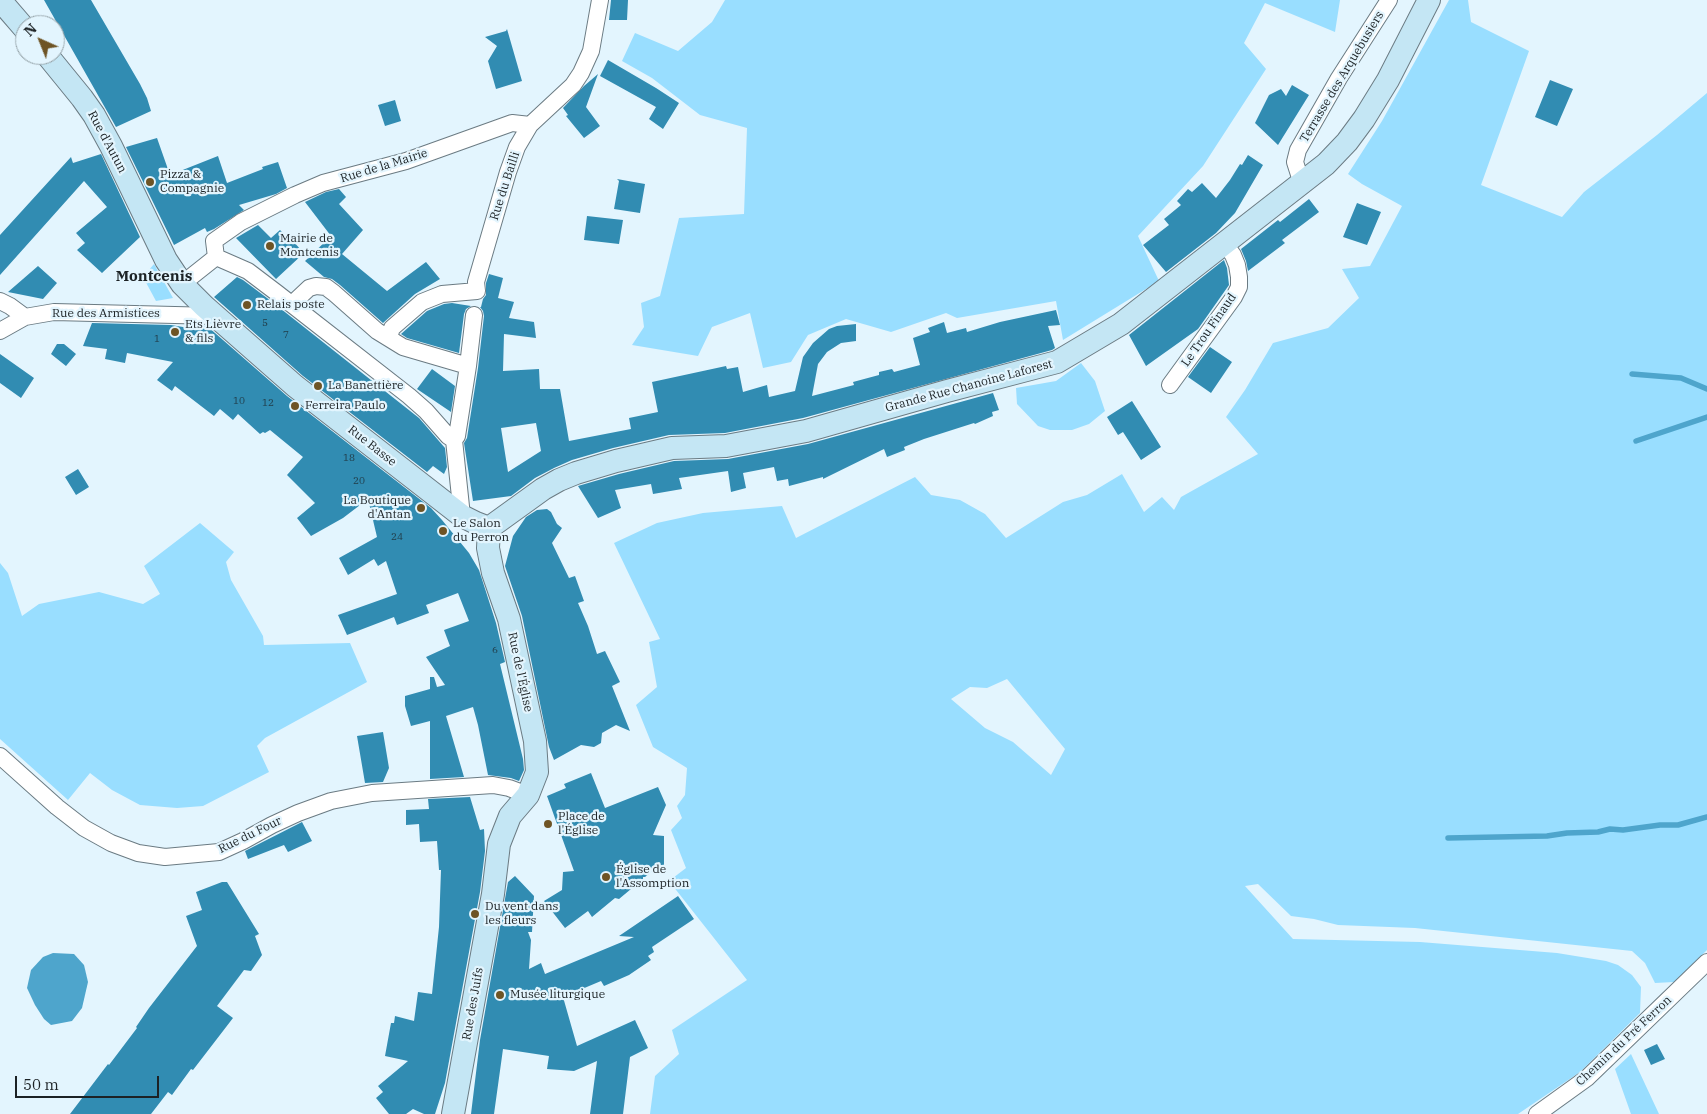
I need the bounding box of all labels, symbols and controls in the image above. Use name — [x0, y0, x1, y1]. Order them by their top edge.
street label: Terrasse des Arquebusiers — [1297, 9, 1387, 145]
north arrow — [15, 15, 65, 65]
text: N — [20, 20, 41, 40]
street label: Rue d'Autun — [85, 108, 129, 176]
street label: Rue de la Mairie — [339, 146, 429, 186]
street label: Rue du Bailli — [487, 150, 523, 222]
place label: Pizza & Compagnie — [160, 168, 224, 196]
marker: Pizza & Compagnie — [144, 176, 156, 188]
place label: Mairie de Montcenis — [280, 232, 339, 260]
marker: Mairie de Montcenis — [264, 240, 276, 252]
district label: Montcenis — [116, 268, 192, 286]
street label: Le Trou Finaud — [1178, 291, 1240, 369]
place label: Relais poste — [257, 298, 325, 312]
marker: Relais poste — [241, 299, 253, 311]
street label: Rue des Armistices — [52, 307, 160, 321]
house number: 5 — [262, 317, 268, 329]
place label: Ets Lièvre & fils — [185, 318, 241, 346]
marker: Ets Lièvre & fils — [169, 326, 181, 338]
house number: 7 — [283, 329, 289, 341]
house number: 1 — [154, 333, 160, 345]
street label: Grande Rue Chanoine Laforest — [884, 357, 1054, 415]
place label: La Banettière — [328, 379, 403, 393]
marker: La Banettière — [312, 380, 324, 392]
house number: 10 — [233, 395, 245, 407]
house number: 12 — [262, 397, 274, 409]
place label: Ferreira Paulo — [305, 399, 386, 413]
marker: Ferreira Paulo — [289, 400, 301, 412]
street label: Rue Basse — [345, 423, 399, 469]
house number: 18 — [343, 452, 355, 464]
house number: 20 — [353, 475, 365, 487]
place label: La Boutique d'Antan — [343, 494, 411, 522]
marker: La Boutique d'Antan — [415, 502, 427, 514]
place label: Le Salon du Perron — [453, 517, 509, 545]
marker: Le Salon du Perron — [437, 525, 449, 537]
house number: 24 — [391, 531, 403, 543]
street label: Rue de l'Église — [504, 631, 536, 713]
house number: 6 — [492, 644, 498, 656]
place label: Place de l'Église — [558, 810, 605, 838]
street label: Rue du Four — [216, 813, 284, 857]
marker: Place de l'Église — [542, 818, 554, 830]
place label: Église de l'Assomption — [616, 863, 689, 891]
marker: Église de l'Assomption — [600, 871, 612, 883]
place label: Du vent dans les fleurs — [485, 900, 558, 928]
marker: Du vent dans les fleurs — [469, 908, 481, 920]
street label: Rue des Juifs — [460, 967, 486, 1041]
place label: Musée liturgique — [510, 988, 605, 1002]
marker: Musée liturgique — [494, 989, 506, 1001]
street label: Chemin du Pré Ferron — [1573, 993, 1675, 1089]
scale bar — [18, 1066, 161, 1098]
text: 50 m — [23, 1075, 59, 1094]

